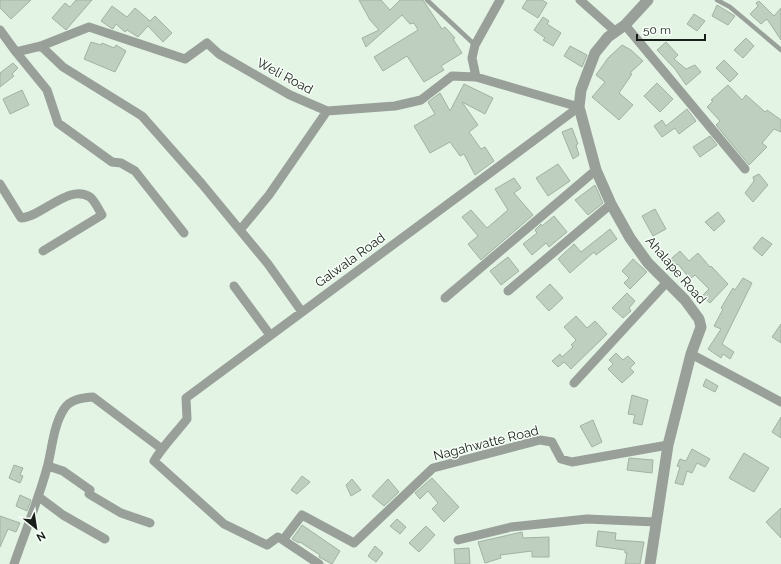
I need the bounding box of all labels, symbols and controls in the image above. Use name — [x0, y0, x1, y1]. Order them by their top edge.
scale bar — [637, 16, 705, 42]
text: 50 m — [643, 23, 671, 37]
street label: Weli Road — [254, 55, 316, 97]
street label: Galwala Road — [312, 230, 388, 290]
street label: Ahalape Road — [643, 233, 709, 307]
street label: Nagahwatte Road — [432, 423, 540, 463]
north arrow — [16, 508, 56, 548]
text: N — [34, 528, 48, 544]

